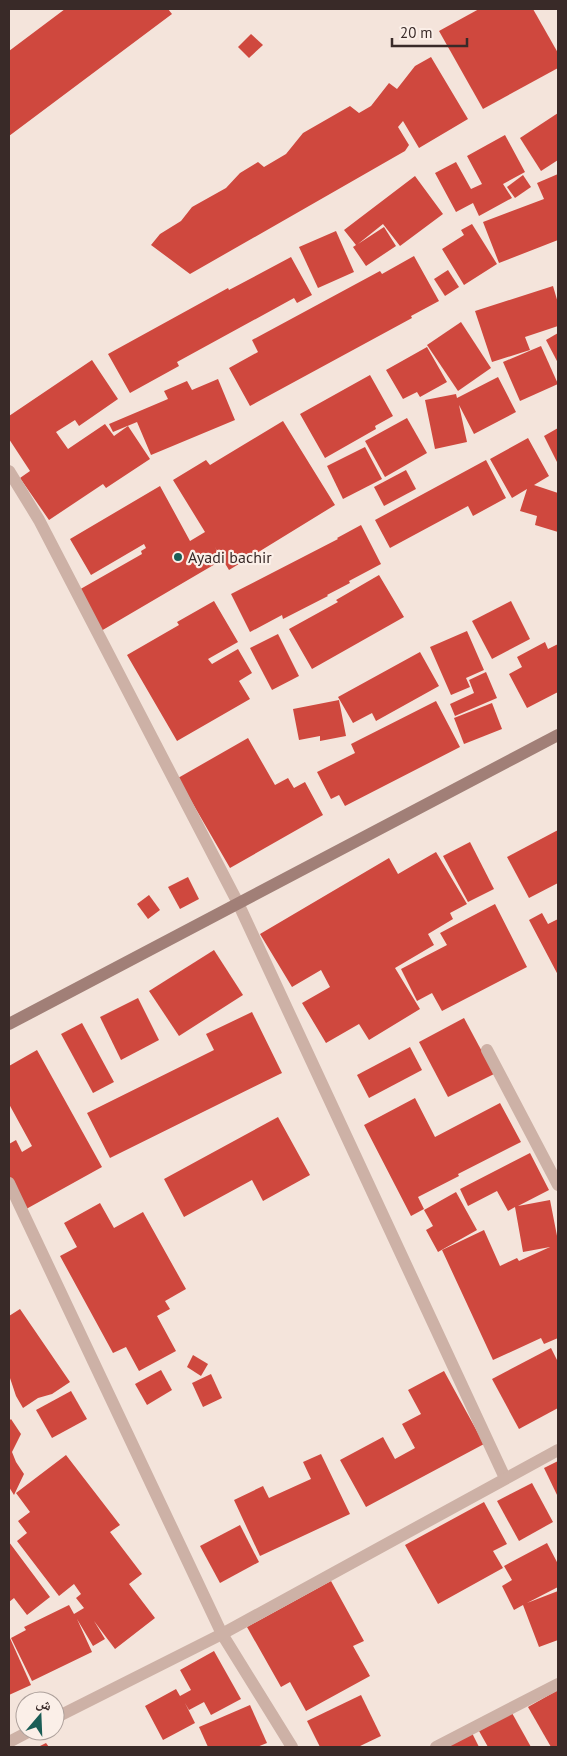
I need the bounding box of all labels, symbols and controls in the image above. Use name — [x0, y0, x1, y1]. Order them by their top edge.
scale bar — [392, 15, 467, 47]
text: 20 m — [400, 23, 433, 42]
place label: Ayadi bachir — [188, 547, 272, 567]
marker: Ayadi bachir — [172, 551, 184, 563]
north arrow — [15, 1691, 65, 1741]
text: ش — [34, 1693, 54, 1715]

